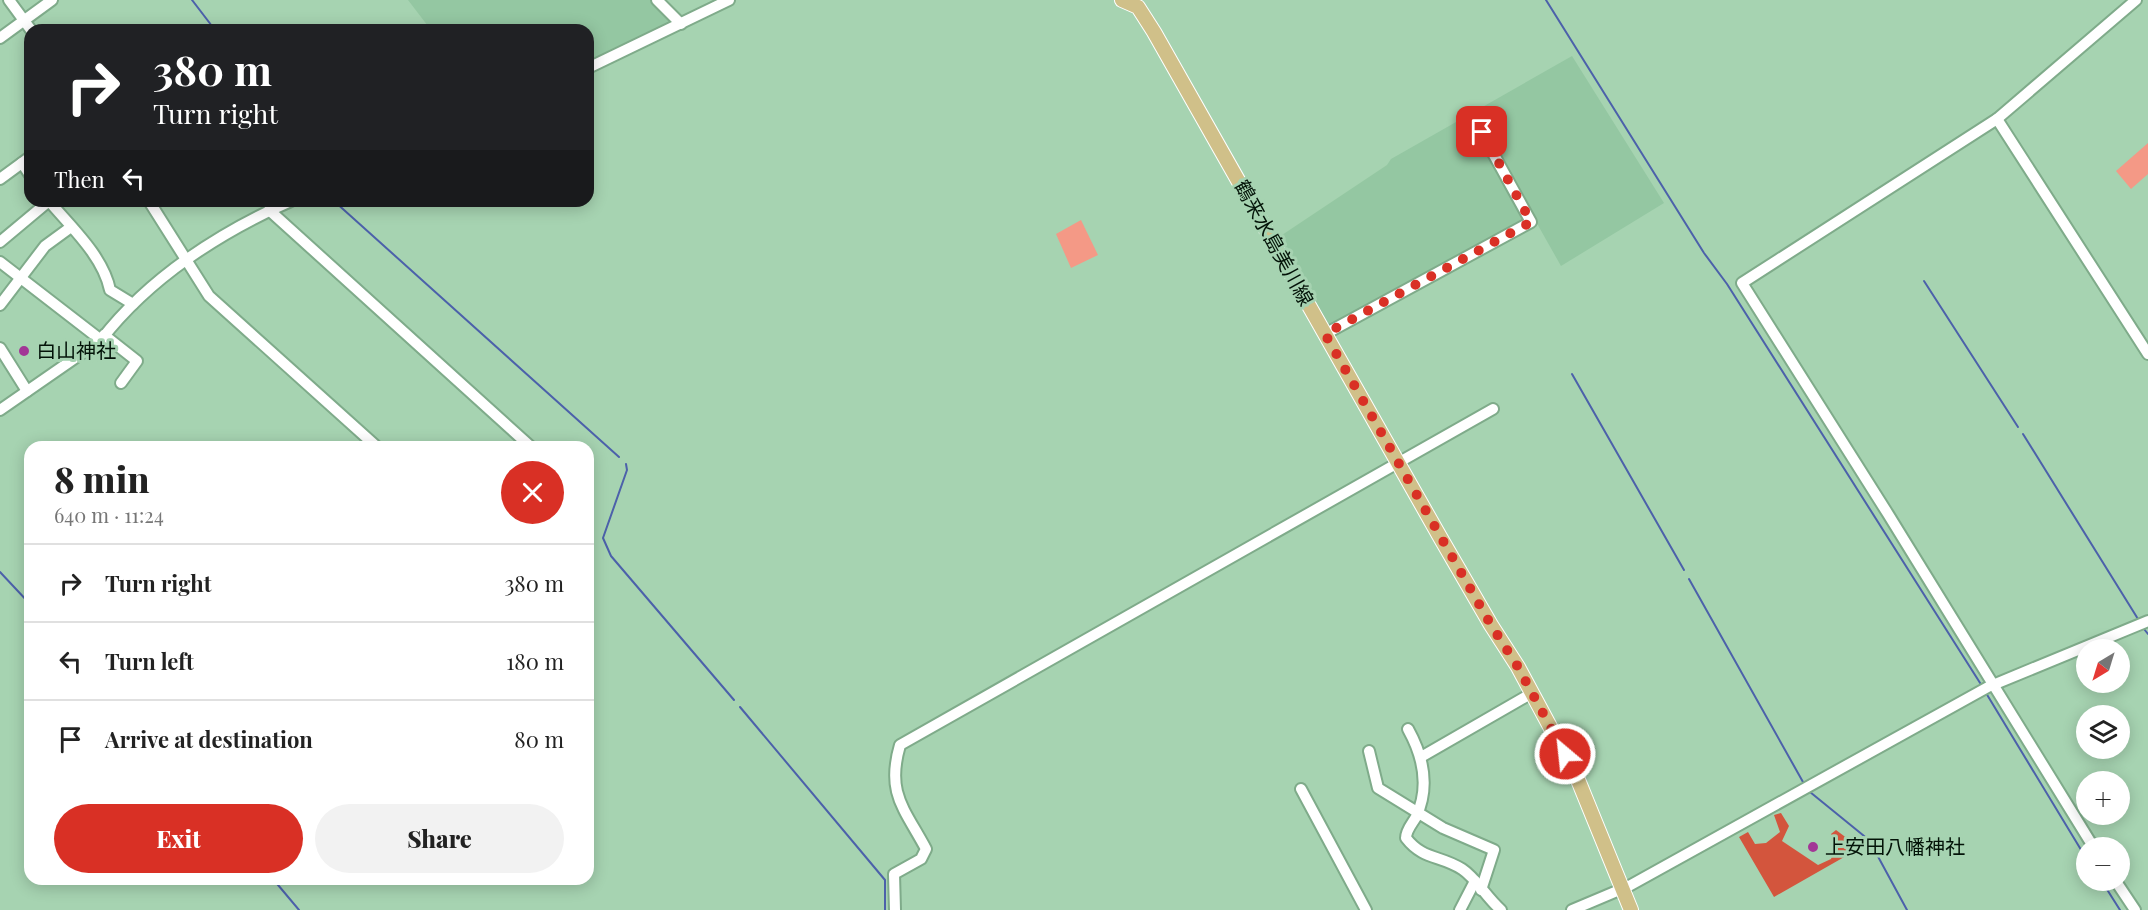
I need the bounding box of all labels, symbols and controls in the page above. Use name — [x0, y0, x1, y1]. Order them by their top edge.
text: 380 m — [153, 41, 272, 97]
icon: right — [54, 48, 132, 126]
text: Turn right — [153, 95, 278, 131]
pin — [1456, 106, 1507, 157]
icon: arrive — [1465, 115, 1498, 148]
icon: left — [117, 162, 150, 195]
text: Then — [54, 164, 105, 194]
street label: 鶴来水島美川線 — [1230, 175, 1321, 310]
place label: 白山神社 — [36, 336, 116, 363]
marker: 白山神社 — [17, 344, 31, 358]
text: 8 min — [54, 454, 150, 502]
button: close — [501, 461, 564, 524]
text: 640 m · 11:24 — [54, 501, 164, 528]
icon: right — [54, 567, 87, 600]
text: Turn right — [105, 568, 211, 598]
text: 380 m — [504, 568, 564, 598]
north arrow — [2076, 639, 2130, 693]
map controls — [2076, 639, 2130, 891]
icon: left — [54, 645, 87, 678]
text: Turn left — [105, 646, 194, 676]
text: 180 m — [506, 646, 564, 676]
button: layers — [2076, 705, 2130, 759]
position arrow — [1533, 722, 1597, 786]
icon: arrive — [54, 723, 87, 756]
text: Arrive at destination — [105, 724, 313, 754]
text: 80 m — [514, 724, 564, 754]
button: + — [2076, 771, 2130, 825]
button: Exit — [54, 804, 303, 873]
button: Share — [315, 804, 564, 873]
place label: 上安田八幡神社 — [1825, 832, 1965, 859]
button: − — [2076, 837, 2130, 891]
marker: 上安田八幡神社 — [1806, 840, 1820, 854]

